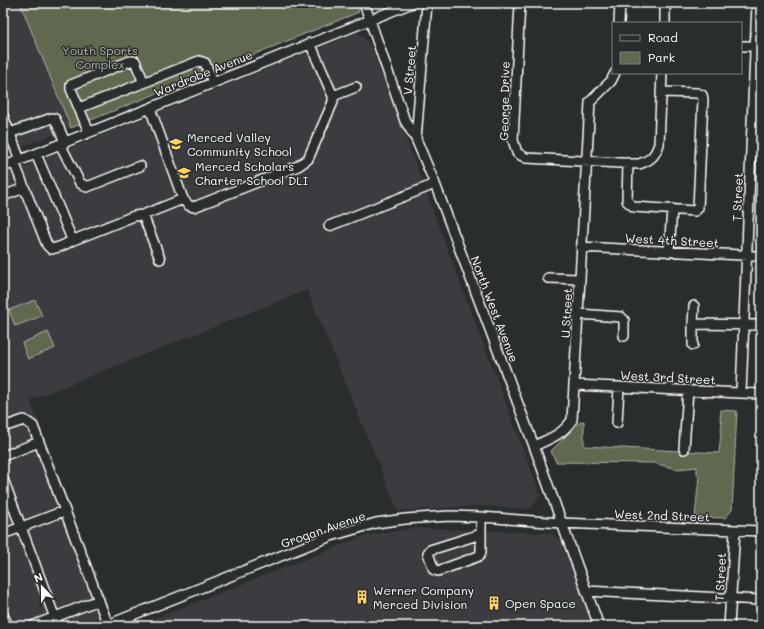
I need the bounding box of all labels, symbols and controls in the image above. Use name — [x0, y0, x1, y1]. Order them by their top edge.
legend — [612, 22, 742, 74]
text: Road — [648, 29, 678, 45]
park label: Youth Sports Complex — [62, 42, 138, 72]
street label: V Street — [399, 45, 419, 95]
street label: Wardrobe Avenue — [151, 46, 255, 100]
text: Park — [648, 49, 675, 65]
street label: George Drive — [495, 61, 513, 141]
place label: Merced Valley Community School — [187, 129, 292, 159]
school or university icon: Merced Valley Community School — [168, 136, 184, 152]
place label: Merced Scholars Charter School DLI — [195, 158, 308, 188]
school or university icon: Merced Scholars Charter School DLI — [176, 165, 192, 181]
street label: T Street — [728, 172, 746, 222]
street label: West 4th Street — [625, 230, 719, 250]
street label: North West Avenue — [467, 254, 523, 364]
street label: U Street — [557, 288, 575, 338]
street label: West 3rd Street — [620, 367, 716, 387]
street label: West 2nd Street — [614, 505, 710, 525]
street label: Grogan Avenue — [279, 507, 367, 551]
street label: T Street — [711, 552, 729, 602]
north arrow — [22, 567, 62, 607]
text: N — [31, 569, 45, 586]
place label: Werner Company Merced Division — [373, 582, 474, 612]
building icon: Werner Company Merced Division — [354, 589, 370, 605]
building icon: Open Space — [486, 595, 502, 611]
place label: Open Space — [505, 595, 576, 611]

